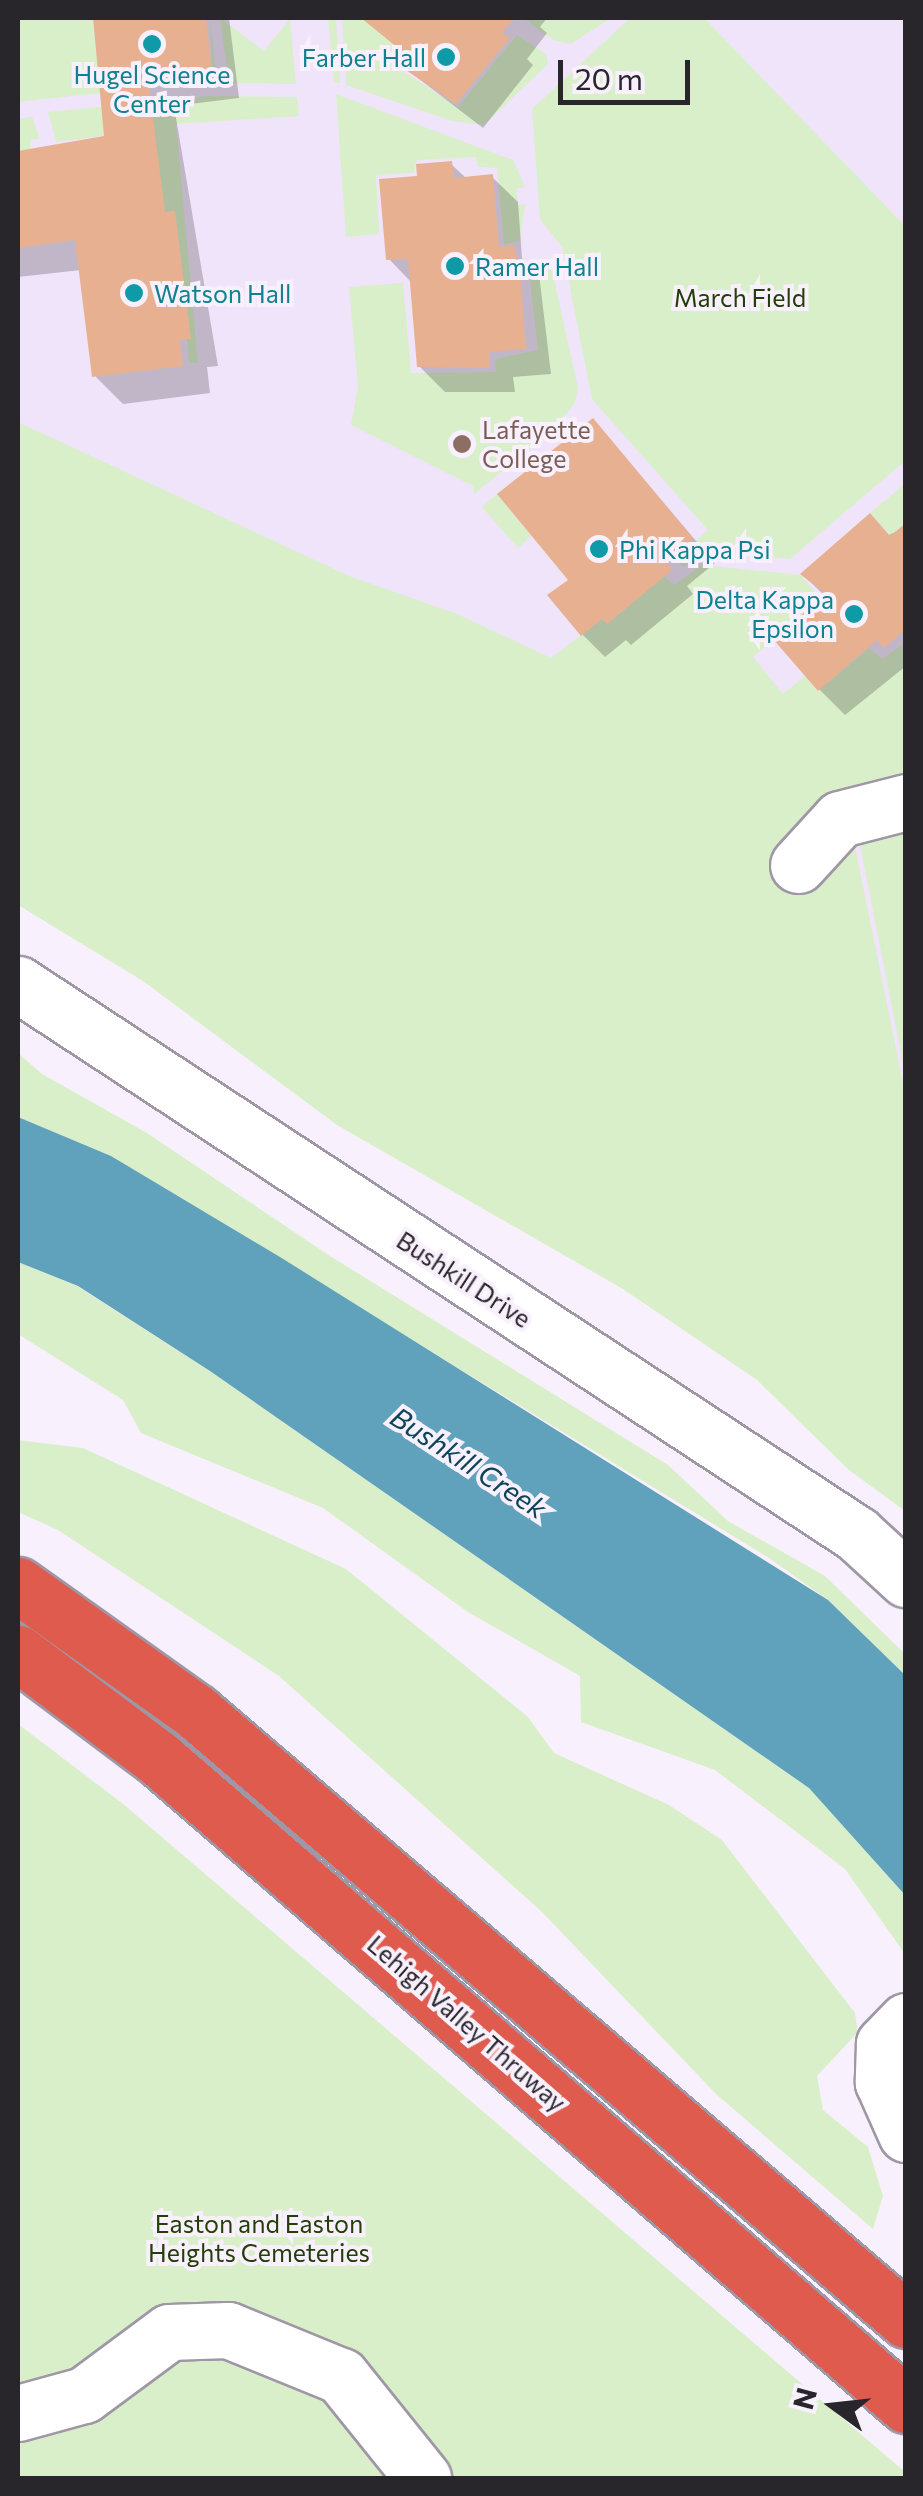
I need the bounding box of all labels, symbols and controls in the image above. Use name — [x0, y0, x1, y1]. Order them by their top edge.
marker: Hugel Science Center — [141, 33, 163, 55]
scale bar — [563, 40, 696, 102]
place label: Farber Hall — [302, 42, 426, 72]
marker: Farber Hall — [435, 46, 457, 68]
text: 20 m — [575, 59, 643, 96]
place label: Hugel Science Center — [74, 60, 230, 119]
place label: Ramer Hall — [475, 251, 599, 281]
marker: Ramer Hall — [444, 255, 466, 277]
place label: Watson Hall — [154, 278, 291, 308]
marker: Watson Hall — [123, 282, 145, 304]
park label: March Field — [674, 282, 806, 312]
place label: Lafayette College — [482, 415, 591, 474]
marker: Lafayette College — [451, 433, 473, 455]
place label: Phi Kappa Psi — [619, 534, 771, 564]
marker: Phi Kappa Psi — [588, 538, 610, 560]
place label: Delta Kappa Epsilon — [695, 585, 834, 644]
marker: Delta Kappa Epsilon — [843, 603, 865, 625]
street label: Bushkill Drive — [391, 1225, 537, 1333]
water label: Bushkill Creek — [385, 1399, 553, 1525]
street label: Lehigh Valley Thruway — [362, 1929, 572, 2117]
park label: Easton and Easton Heights Cemeteries — [148, 2209, 370, 2268]
north arrow — [783, 2356, 883, 2456]
text: N — [785, 2384, 823, 2413]

